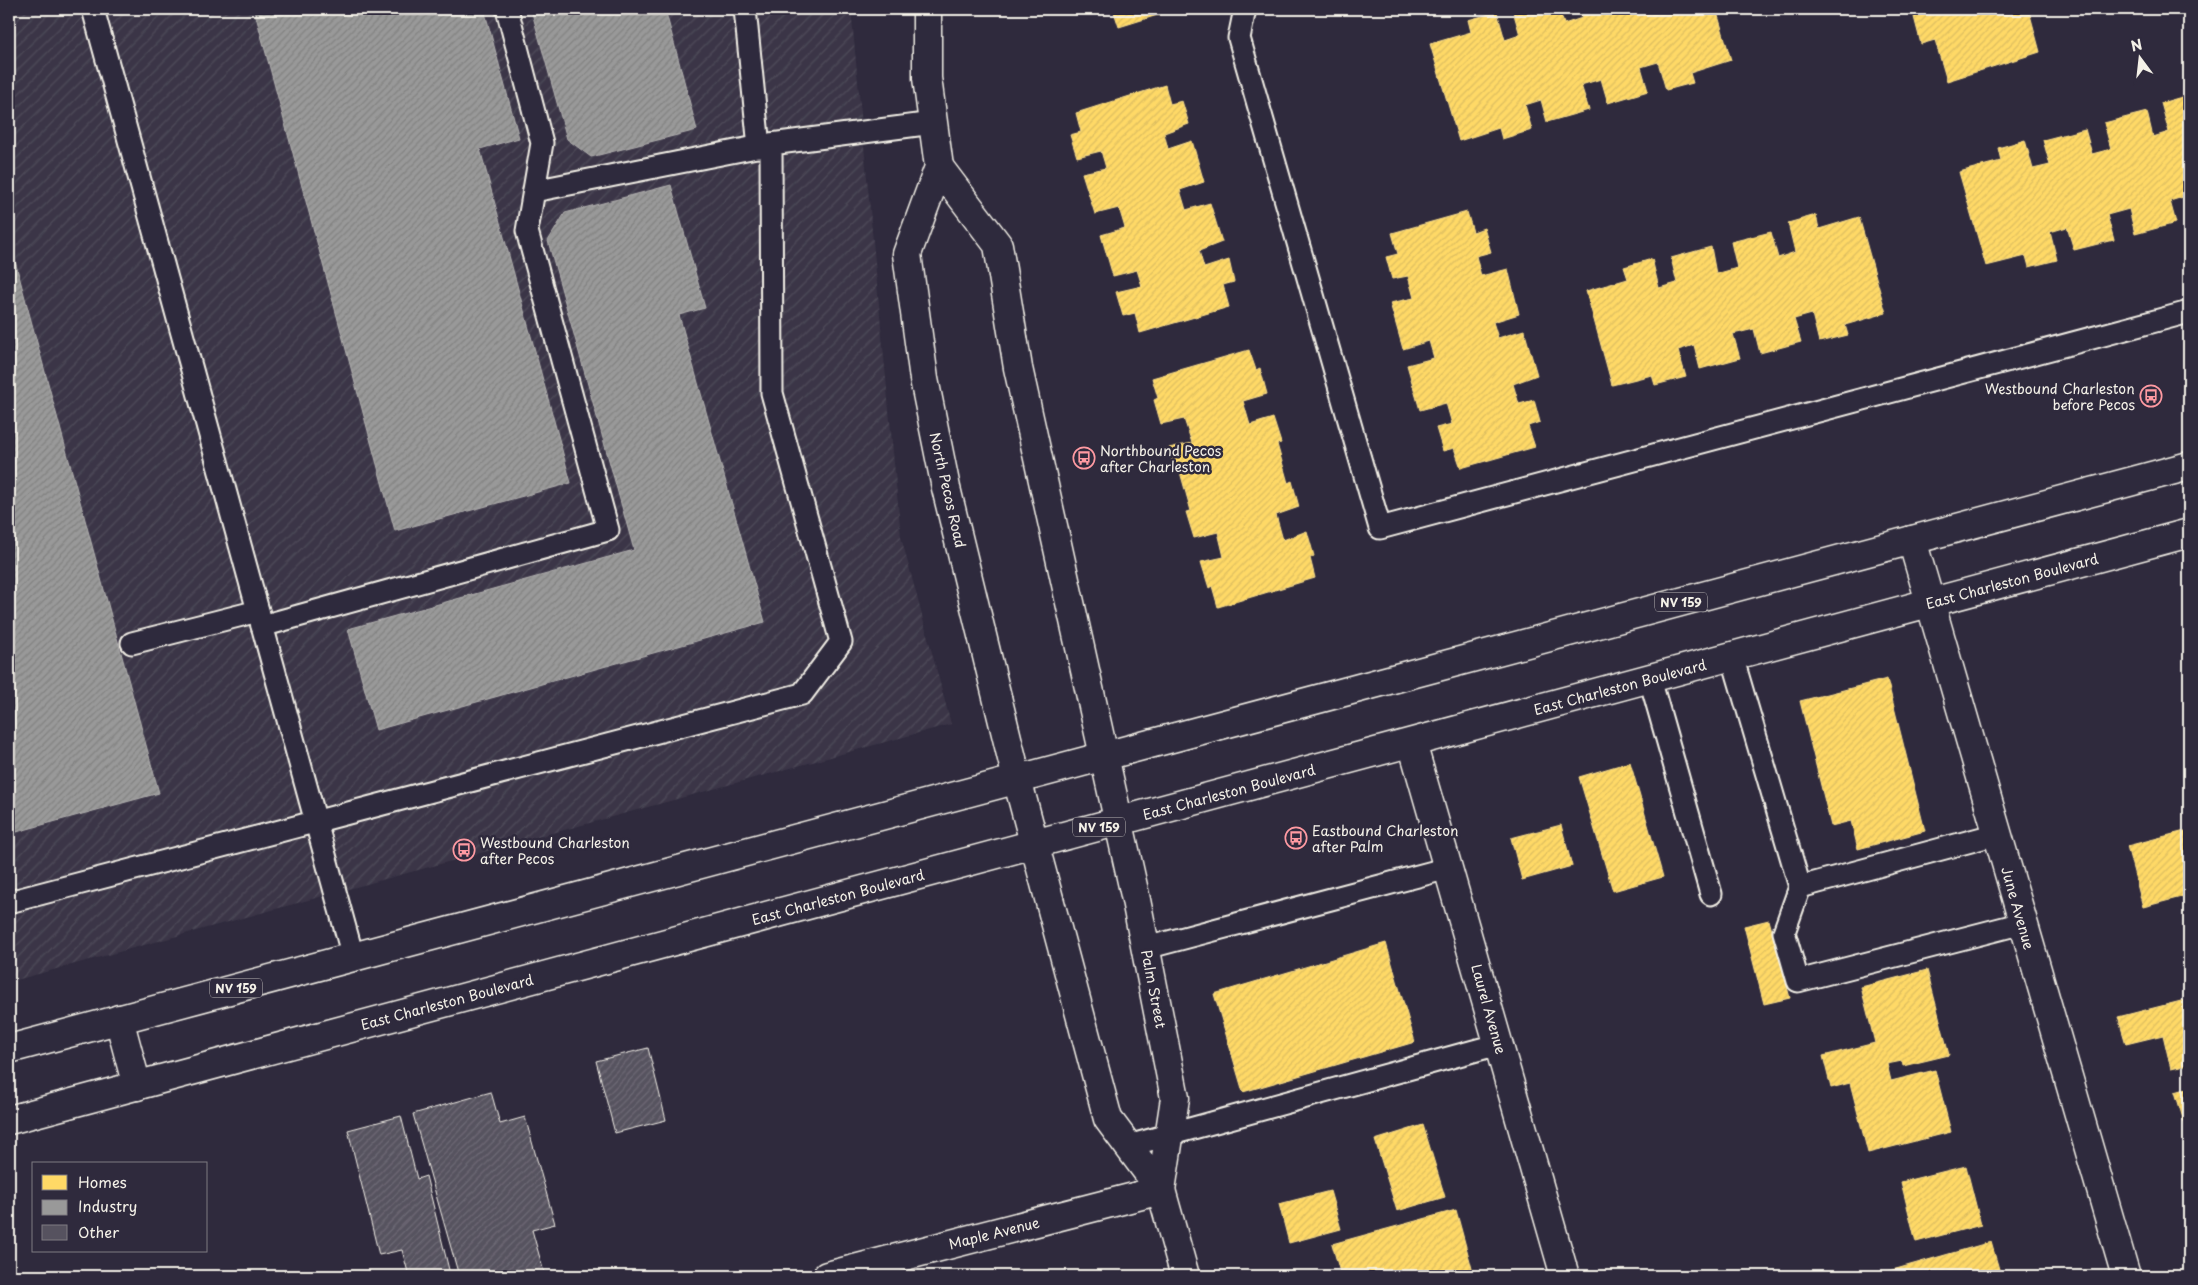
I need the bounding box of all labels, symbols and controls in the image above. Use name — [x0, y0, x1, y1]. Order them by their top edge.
north arrow — [2116, 32, 2166, 82]
text: N — [2128, 33, 2145, 57]
place label: Westbound Charleston before Pecos — [1985, 378, 2135, 415]
bus stop icon: Westbound Charleston before Pecos — [2139, 384, 2163, 408]
street label: North Pecos Road — [925, 430, 971, 550]
place label: Northbound Pecos after Charleston — [1100, 440, 1221, 477]
bus stop icon: Northbound Pecos after Charleston — [1072, 446, 1096, 470]
street label: East Charleston Boulevard — [1923, 548, 2101, 614]
road number: NV 159 — [1655, 592, 1707, 612]
street label: East Charleston Boulevard — [1531, 654, 1709, 720]
street label: East Charleston Boulevard — [1140, 759, 1318, 825]
road number: NV 159 — [1073, 818, 1125, 836]
place label: Eastbound Charleston after Palm — [1312, 820, 1459, 857]
bus stop icon: Eastbound Charleston after Palm — [1284, 826, 1308, 850]
place label: Westbound Charleston after Pecos — [480, 832, 630, 869]
bus stop icon: Westbound Charleston after Pecos — [452, 838, 476, 862]
street label: East Charleston Boulevard — [749, 864, 927, 930]
street label: June Avenue — [1996, 864, 2040, 952]
street label: Palm Street — [1136, 948, 1172, 1030]
street label: Laurel Avenue — [1466, 962, 1512, 1057]
street label: East Charleston Boulevard — [358, 969, 536, 1035]
road number: NV 159 — [210, 978, 262, 998]
legend — [32, 1162, 208, 1252]
text: Homes — [78, 1170, 127, 1193]
text: Industry — [78, 1194, 137, 1217]
street label: Maple Avenue — [946, 1211, 1042, 1254]
text: Other — [78, 1220, 119, 1243]

